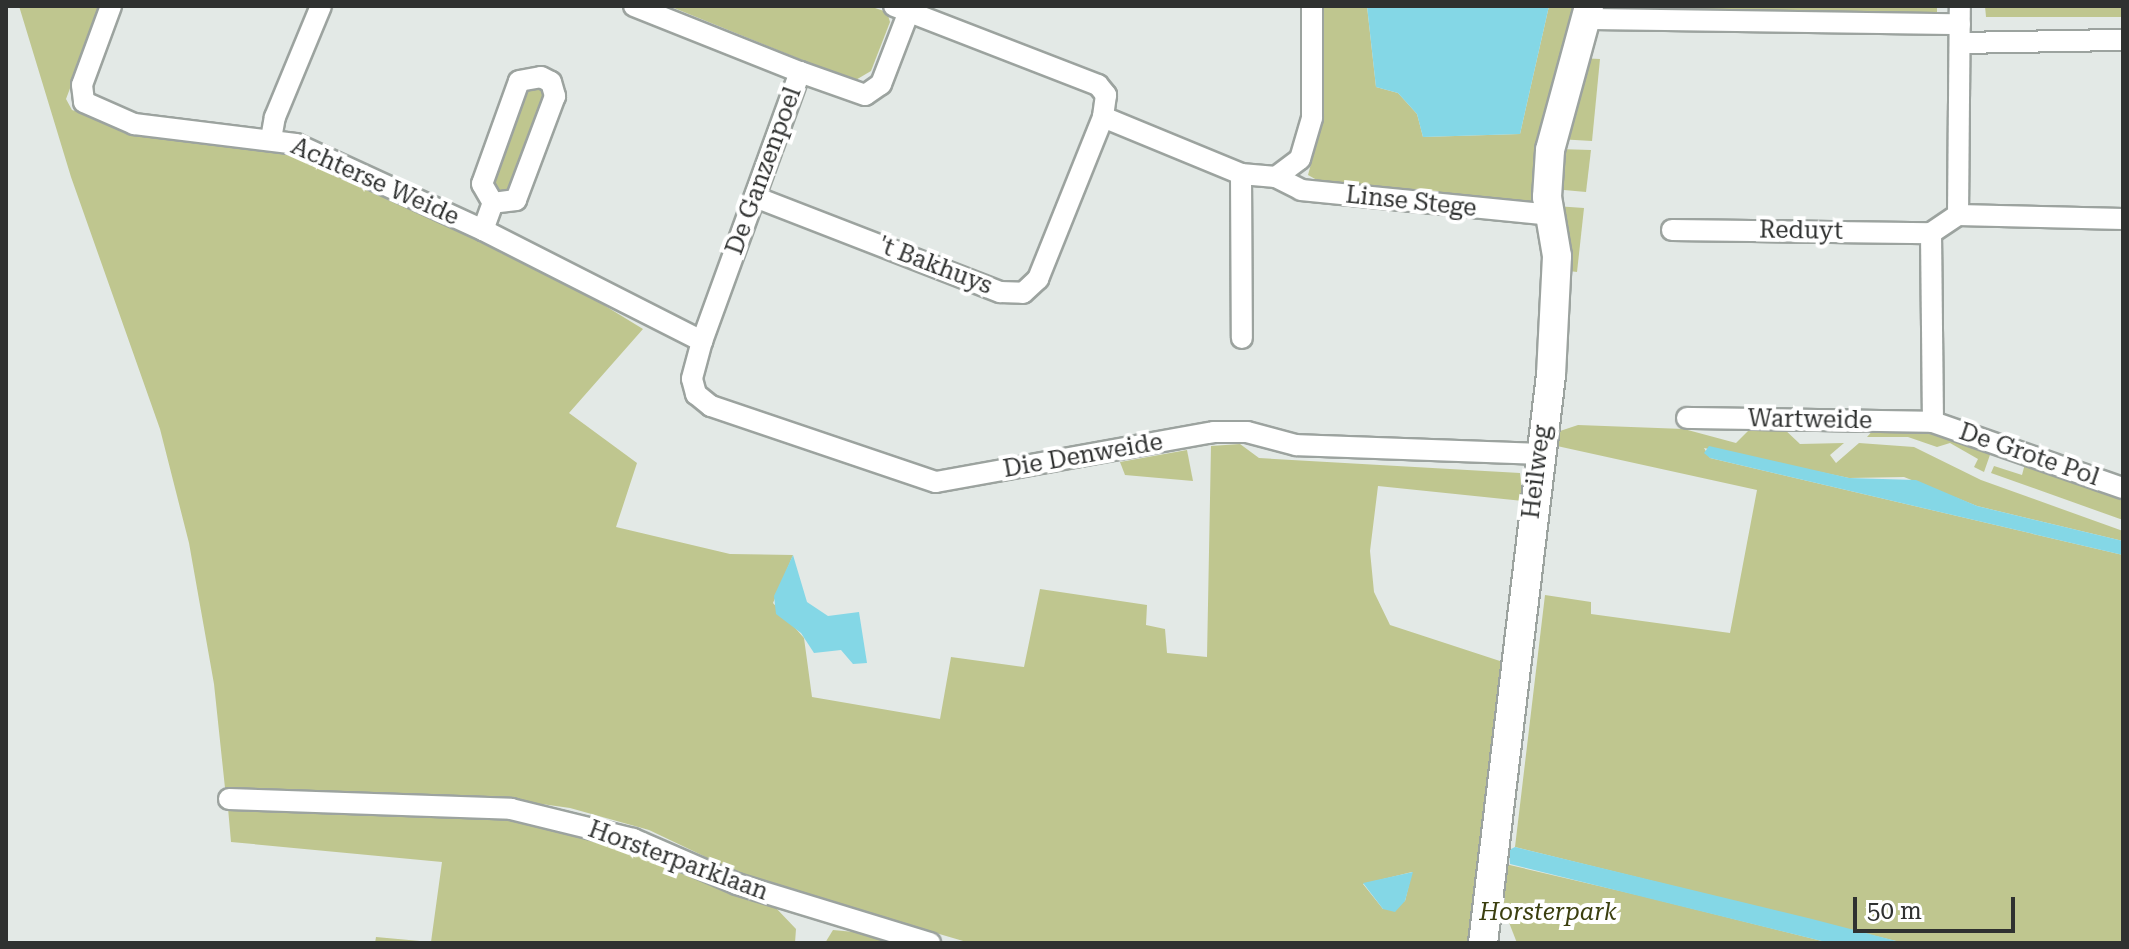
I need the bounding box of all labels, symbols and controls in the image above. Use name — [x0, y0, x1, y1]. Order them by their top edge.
street label: De Ganzenpoel — [720, 83, 808, 259]
street label: Achterse Weide — [287, 132, 463, 232]
street label: Linse Stege — [1344, 181, 1478, 223]
street label: Reduyt — [1759, 216, 1843, 246]
street label: 't Bakhuys — [874, 231, 996, 301]
street label: Wartweide — [1747, 405, 1873, 435]
street label: De Grote Pol — [1955, 418, 2103, 492]
street label: Heilweg — [1517, 424, 1557, 520]
street label: Die Denweide — [1001, 428, 1165, 484]
street label: Horsterparklaan — [584, 815, 772, 907]
scale bar — [1857, 881, 2019, 931]
text: 50 m — [1867, 897, 1922, 925]
park label: Horsterpark — [1479, 899, 1617, 927]

